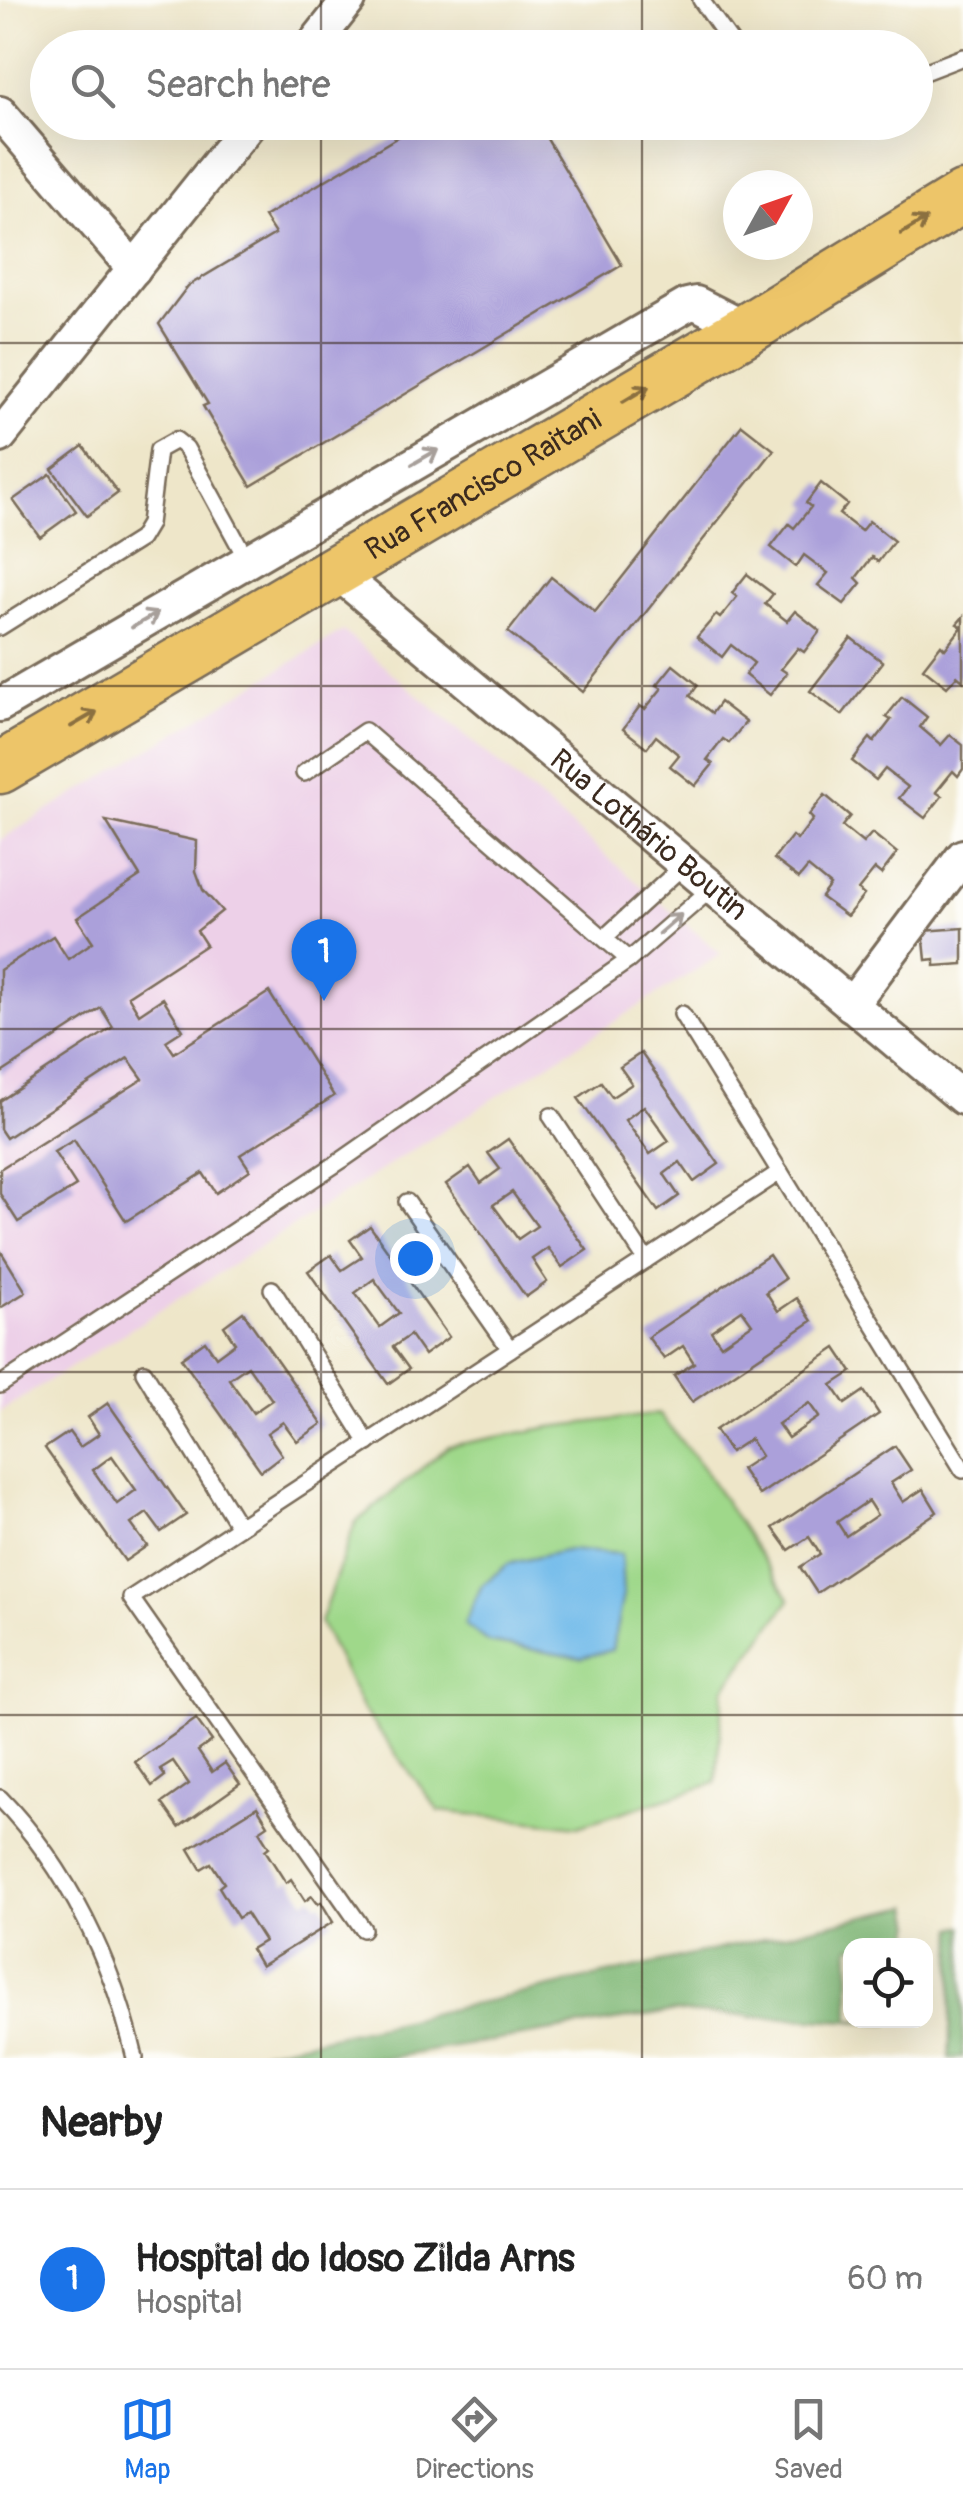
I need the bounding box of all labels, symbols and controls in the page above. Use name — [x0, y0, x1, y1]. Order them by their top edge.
search box — [30, 30, 933, 140]
icon: search — [65, 58, 120, 113]
text: Search here — [145, 61, 331, 109]
north arrow — [723, 170, 813, 260]
one-way arrow — [899, 216, 928, 236]
one-way arrow — [621, 384, 650, 404]
street label: Rua Francisco Raitani — [358, 400, 608, 568]
one-way arrow — [410, 446, 439, 466]
one-way arrow — [129, 610, 159, 630]
one-way arrow — [69, 708, 98, 728]
street label: Rua Lothário Boutin — [542, 741, 756, 928]
one-way arrow — [657, 913, 682, 936]
pin: 1 — [292, 918, 356, 1001]
your location — [390, 1233, 441, 1284]
map controls — [843, 1938, 933, 2028]
button: locate — [843, 1938, 933, 2028]
text: Nearby — [40, 2097, 162, 2149]
text: Hospital do Idoso Zilda Arns — [135, 2235, 575, 2283]
text: 1 — [66, 2259, 79, 2299]
text: 60 m — [847, 2259, 923, 2299]
text: Hospital — [135, 2283, 243, 2323]
tab: Map — [120, 2392, 175, 2487]
tab: Directions — [415, 2392, 534, 2487]
tab: Saved — [774, 2392, 843, 2487]

